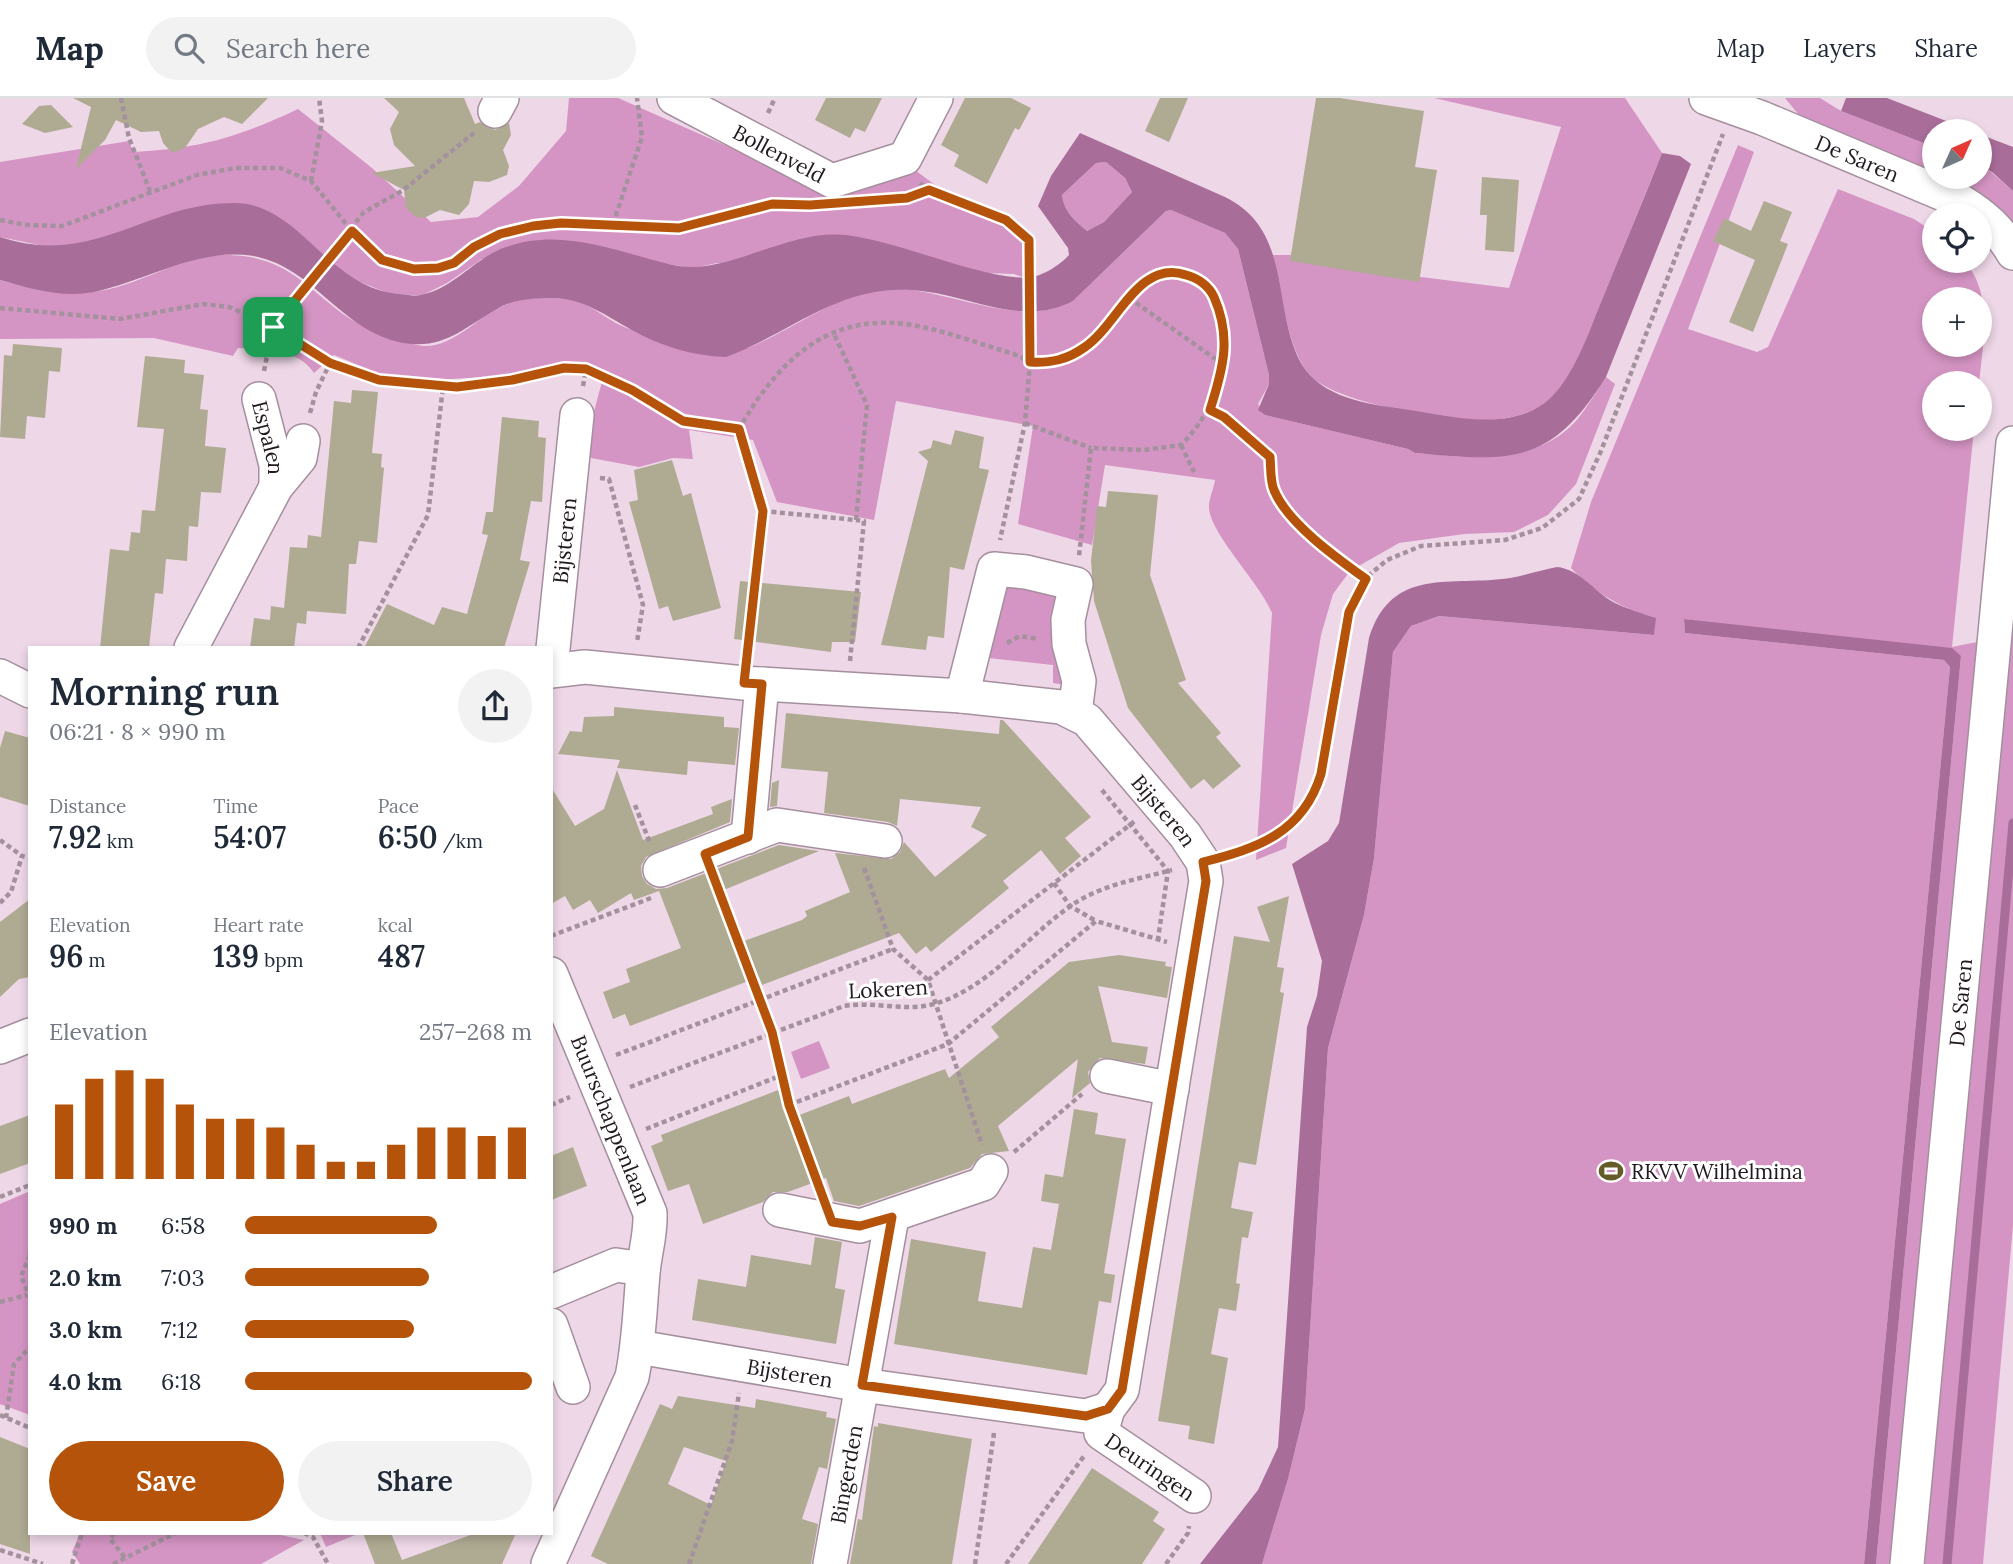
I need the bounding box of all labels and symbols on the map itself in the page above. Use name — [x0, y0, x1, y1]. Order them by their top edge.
street label: Bollenveld — [728, 118, 830, 189]
north arrow — [1922, 119, 1992, 189]
street label: De Saren — [1811, 129, 1904, 188]
pin — [243, 297, 303, 357]
street label: Espalen — [246, 398, 290, 475]
street label: Bijsteren — [546, 496, 582, 585]
street label: Bijsteren — [1126, 769, 1203, 852]
street label: De Saren — [1942, 957, 1978, 1048]
street label: Lokeren — [847, 973, 929, 1005]
street label: Buurschappenlaan — [565, 1031, 657, 1209]
sports icon: RKVV Wilhelmina — [1597, 1157, 1625, 1185]
place label: RKVV Wilhelmina — [1631, 1158, 1803, 1185]
street label: Bijsteren — [745, 1352, 835, 1393]
street label: Bingerden — [824, 1423, 868, 1526]
street label: Deuringen — [1100, 1426, 1201, 1507]

